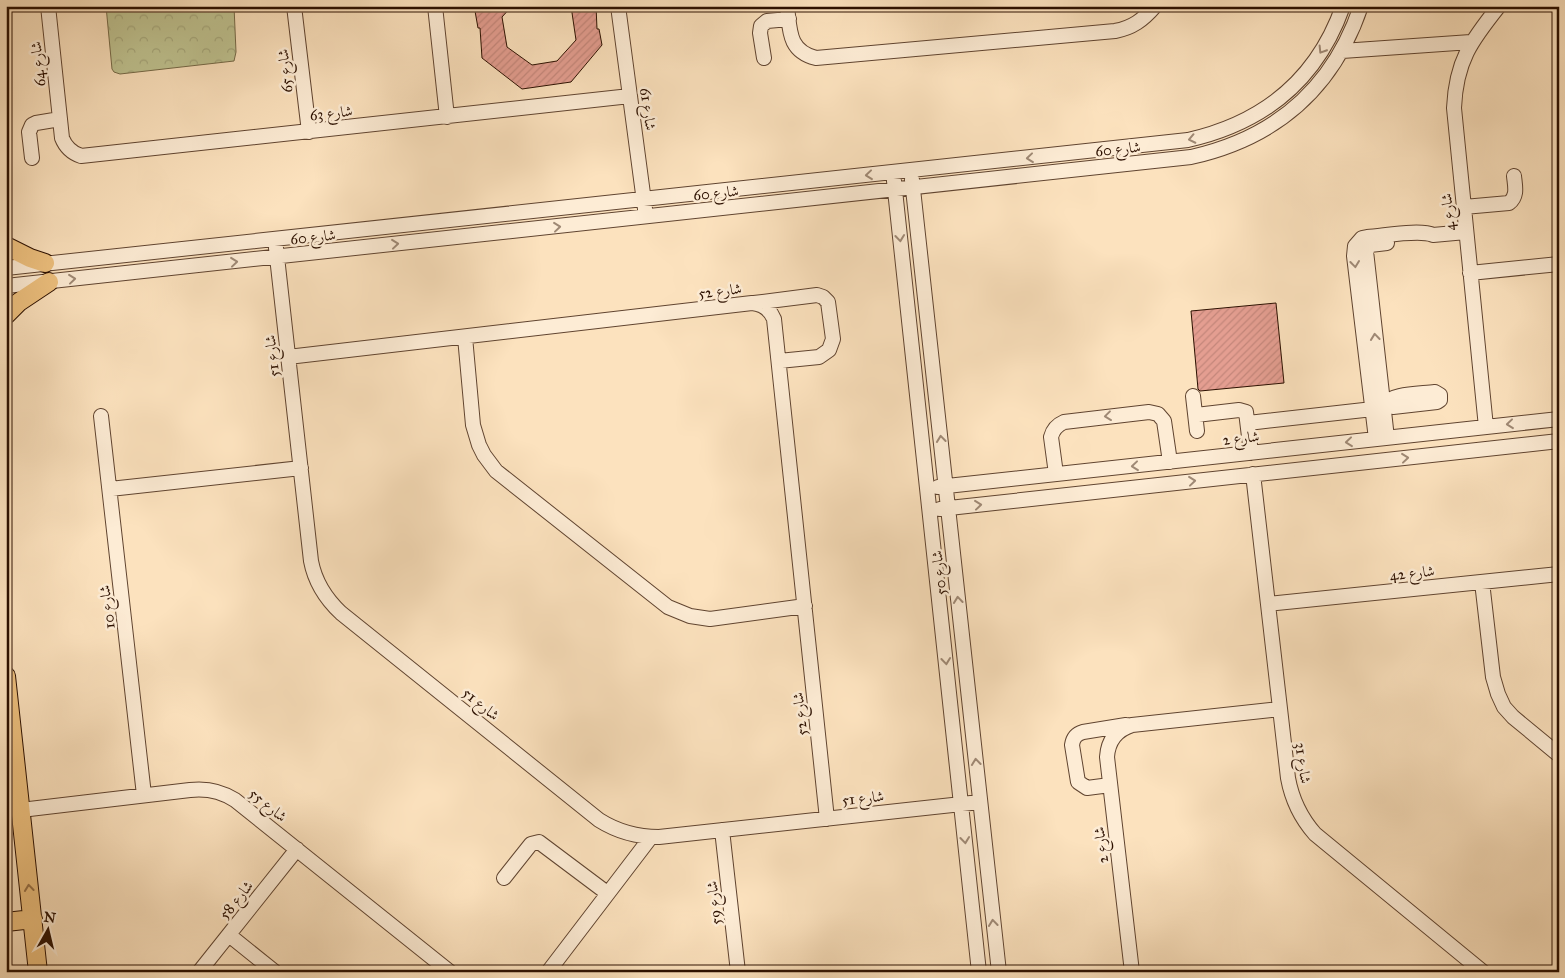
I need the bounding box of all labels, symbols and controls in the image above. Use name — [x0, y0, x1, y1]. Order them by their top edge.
street label: شارع 64 — [27, 40, 53, 87]
one-way arrow — [1319, 45, 1329, 54]
street label: شارع 65 — [274, 48, 300, 94]
street label: شارع 61 — [632, 87, 660, 132]
street label: شارع 63 — [309, 102, 354, 128]
one-way arrow — [1187, 133, 1196, 144]
street label: شارع 60 — [1094, 138, 1142, 164]
one-way arrow — [1026, 152, 1034, 163]
one-way arrow — [864, 169, 872, 180]
street label: شارع 60 — [692, 182, 740, 208]
street label: شارع 4 — [1437, 192, 1463, 232]
one-way arrow — [553, 221, 561, 232]
street label: شارع 60 — [289, 226, 337, 252]
one-way arrow — [894, 235, 905, 243]
one-way arrow — [392, 239, 400, 250]
one-way arrow — [230, 257, 238, 268]
one-way arrow — [1350, 260, 1360, 269]
one-way arrow — [68, 274, 76, 285]
street label: شارع 52 — [697, 279, 743, 307]
one-way arrow — [1370, 333, 1381, 341]
street label: شارع 51 — [261, 334, 287, 378]
one-way arrow — [1104, 410, 1112, 421]
one-way arrow — [1506, 418, 1514, 429]
street label: شارع 2 — [1222, 427, 1261, 453]
one-way arrow — [936, 434, 947, 442]
one-way arrow — [1344, 436, 1352, 447]
one-way arrow — [1402, 453, 1410, 464]
one-way arrow — [1131, 460, 1139, 471]
one-way arrow — [1188, 476, 1196, 487]
one-way arrow — [974, 500, 982, 511]
street label: شارع 50 — [928, 549, 954, 596]
street label: شارع 42 — [1389, 562, 1436, 588]
street label: شارع 10 — [95, 584, 123, 630]
one-way arrow — [953, 596, 964, 604]
one-way arrow — [940, 657, 951, 665]
street label: شارع 51 — [456, 684, 503, 727]
street label: شارع 52 — [789, 691, 815, 737]
street label: شارع 31 — [1287, 741, 1315, 785]
one-way arrow — [971, 757, 982, 765]
street label: شارع 55 — [243, 784, 290, 829]
street label: شارع 51 — [841, 787, 885, 813]
street label: شارع 2 — [1090, 825, 1116, 864]
one-way arrow — [959, 836, 970, 844]
street label: شارع 58 — [215, 877, 260, 925]
street label: شارع 59 — [703, 880, 729, 926]
one-way arrow — [24, 884, 35, 892]
north arrow — [22, 906, 72, 956]
text: N — [43, 908, 57, 927]
one-way arrow — [988, 919, 999, 927]

